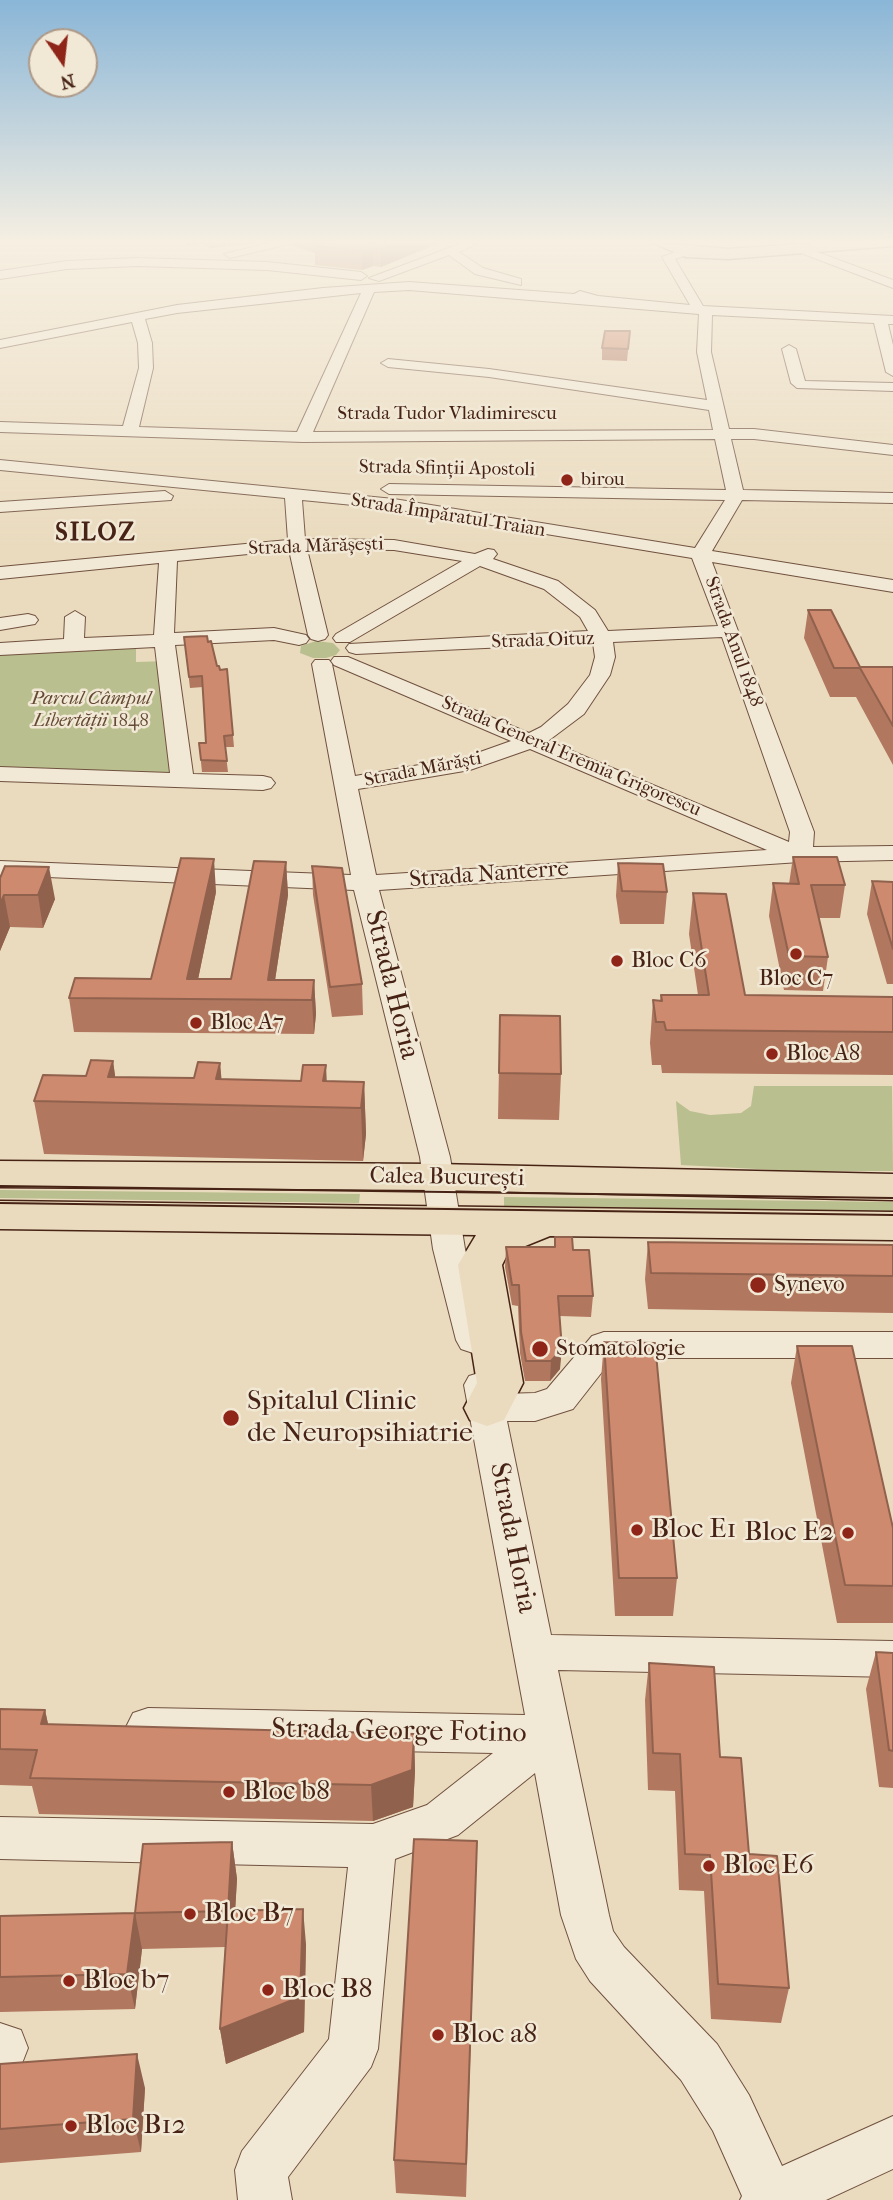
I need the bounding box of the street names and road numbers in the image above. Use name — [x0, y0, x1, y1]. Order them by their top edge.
street label: Strada Tudor Vladimirescu — [337, 403, 557, 425]
street label: Strada Sfinții Apostoli — [359, 456, 535, 482]
street label: Strada Împăratul Traian — [349, 489, 547, 543]
street label: Strada Mărășești — [248, 533, 384, 561]
street label: Strada Anul 1848 — [699, 574, 767, 710]
street label: Strada Oituz — [491, 628, 595, 654]
street label: Strada General Eremia Grigorescu — [438, 692, 704, 822]
street label: Strada Mărăști — [362, 747, 484, 793]
street label: Strada Nanterre — [408, 856, 570, 894]
street label: Strada Horia — [356, 907, 426, 1063]
street label: Calea București — [369, 1163, 525, 1193]
street label: Strada Horia — [481, 1460, 543, 1616]
street label: Strada George Fotino — [271, 1713, 527, 1751]

